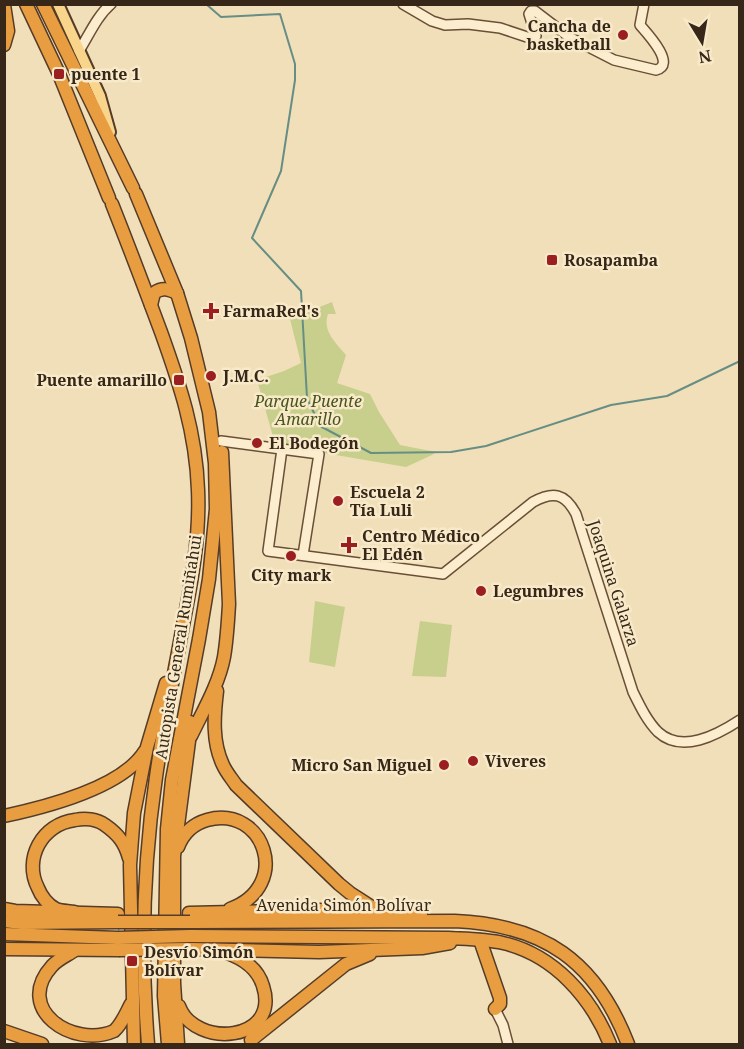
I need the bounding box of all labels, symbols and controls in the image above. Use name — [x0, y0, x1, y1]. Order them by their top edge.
north arrow — [672, 12, 732, 72]
place label: Cancha de basketball — [527, 15, 611, 55]
marker: Cancha de basketball — [616, 28, 630, 42]
text: N — [696, 45, 713, 69]
place label: puente 1 — [71, 63, 141, 85]
marker: puente 1 — [52, 67, 66, 81]
place label: Rosapamba — [564, 249, 659, 271]
marker: Rosapamba — [545, 253, 559, 267]
place label: FarmaRed's — [223, 300, 319, 322]
marker: FarmaRed's — [204, 304, 218, 318]
place label: J.M.C. — [222, 365, 269, 387]
place label: Puente amarillo — [36, 369, 167, 391]
marker: J.M.C. — [204, 369, 218, 383]
marker: Puente amarillo — [172, 373, 186, 387]
park label: Parque Puente Amarillo — [253, 390, 362, 430]
place label: El Bodegón — [269, 432, 359, 454]
marker: El Bodegón — [250, 436, 264, 450]
place label: Escuela 2 Tía Luli — [350, 481, 425, 521]
marker: Escuela 2 Tía Luli — [331, 494, 345, 508]
street label: Joaquina Galarza — [583, 516, 645, 649]
place label: Centro Médico El Edén — [362, 525, 480, 565]
street label: Autopista General Rumiñahui — [149, 533, 207, 761]
marker: Centro Médico El Edén — [340, 536, 358, 554]
marker: City mark — [284, 549, 298, 563]
place label: City mark — [251, 564, 332, 586]
place label: Legumbres — [493, 580, 584, 602]
marker: Legumbres — [474, 584, 488, 598]
place label: Viveres — [485, 750, 546, 772]
place label: Micro San Miguel — [291, 754, 432, 776]
marker: Viveres — [466, 754, 480, 768]
marker: Micro San Miguel — [437, 758, 451, 772]
street label: Avenida Simón Bolívar — [257, 894, 432, 916]
place label: Desvío Simón Bolívar — [144, 941, 254, 981]
marker: Desvío Simón Bolívar — [125, 954, 139, 968]

